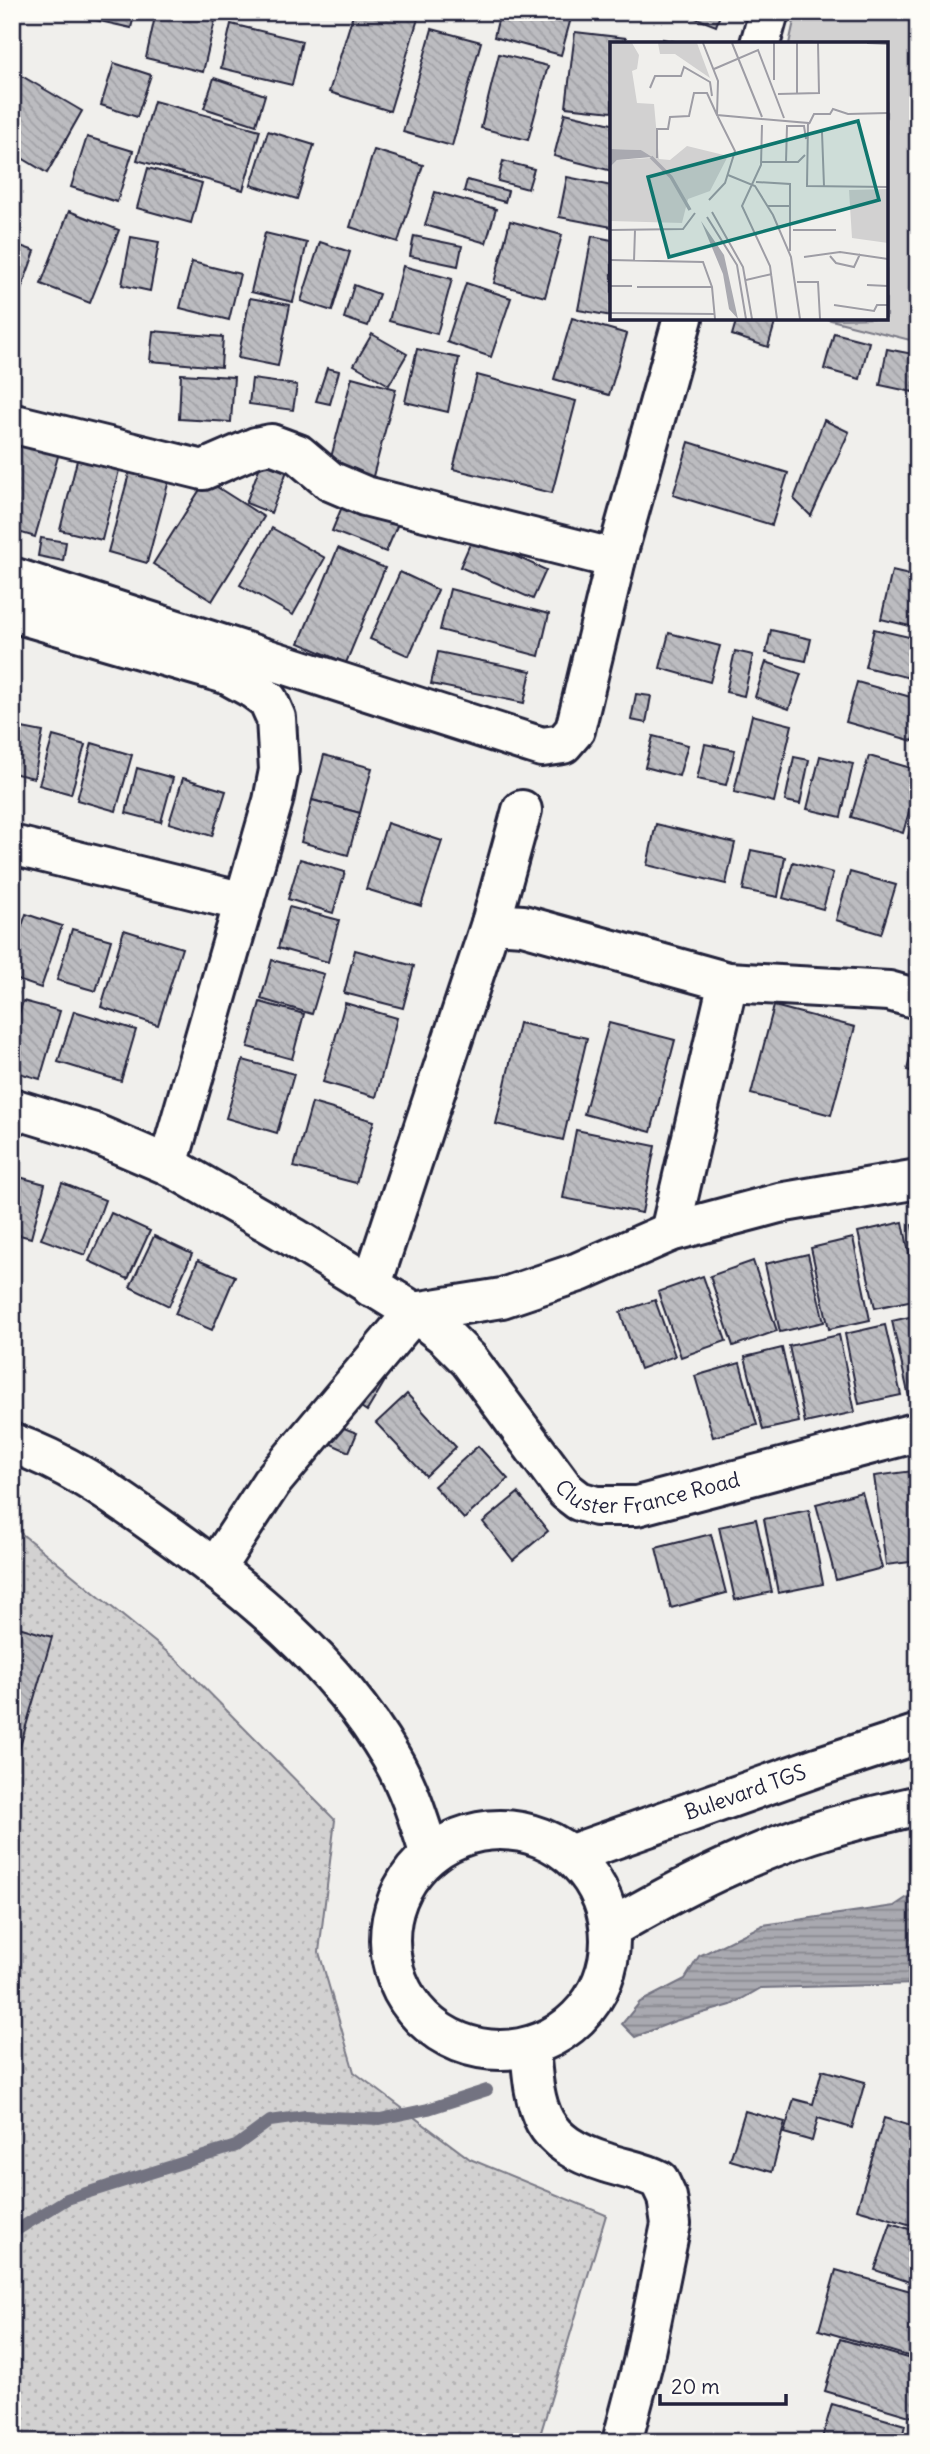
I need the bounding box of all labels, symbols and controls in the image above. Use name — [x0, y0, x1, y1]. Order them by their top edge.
inset map — [610, 42, 888, 320]
street label: Cluster France Road — [555, 1462, 747, 1488]
text: Cluster France Road — [549, 1466, 742, 1519]
street label: Bulevard TGS — [681, 1758, 810, 1826]
scale bar — [660, 2363, 786, 2407]
text: 20 m — [671, 2373, 720, 2400]

